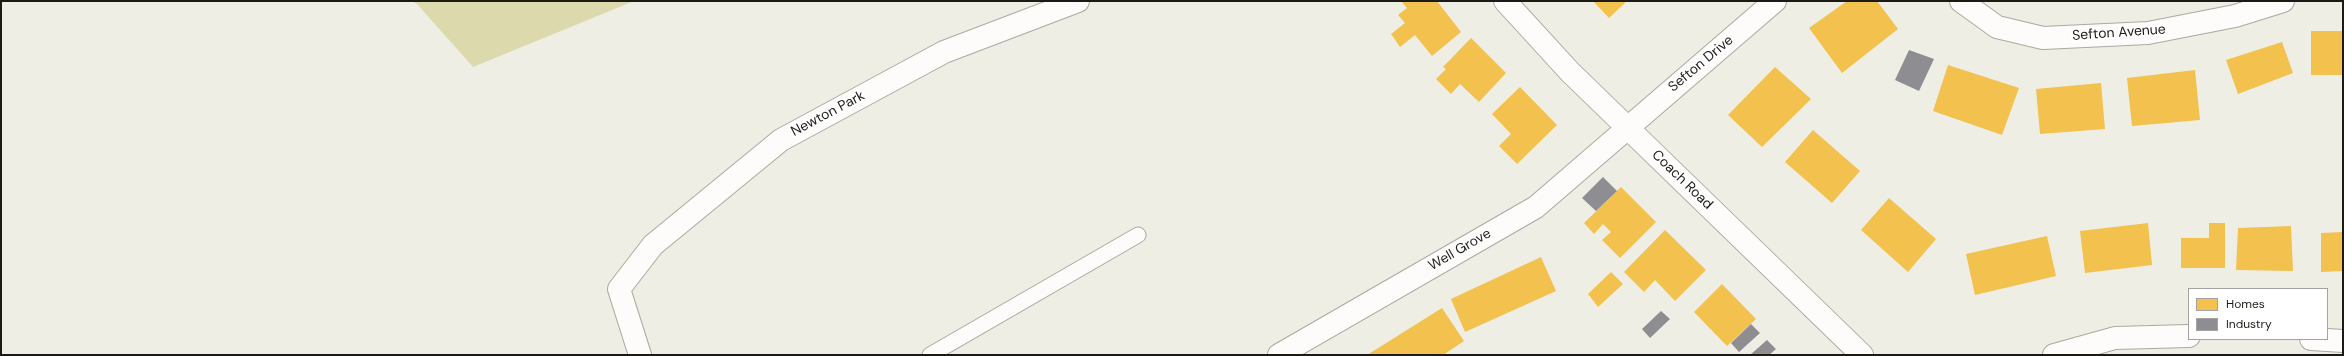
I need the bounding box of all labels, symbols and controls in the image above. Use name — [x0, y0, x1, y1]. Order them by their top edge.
street label: Sefton Avenue — [2072, 21, 2166, 45]
street label: Sefton Drive — [1665, 32, 1737, 96]
street label: Newton Park — [788, 88, 868, 140]
street label: Coach Road — [1648, 147, 1716, 213]
street label: Well Grove — [1426, 225, 1494, 275]
legend — [2188, 288, 2328, 340]
text: Homes — [2226, 296, 2265, 312]
text: Industry — [2226, 316, 2272, 332]

